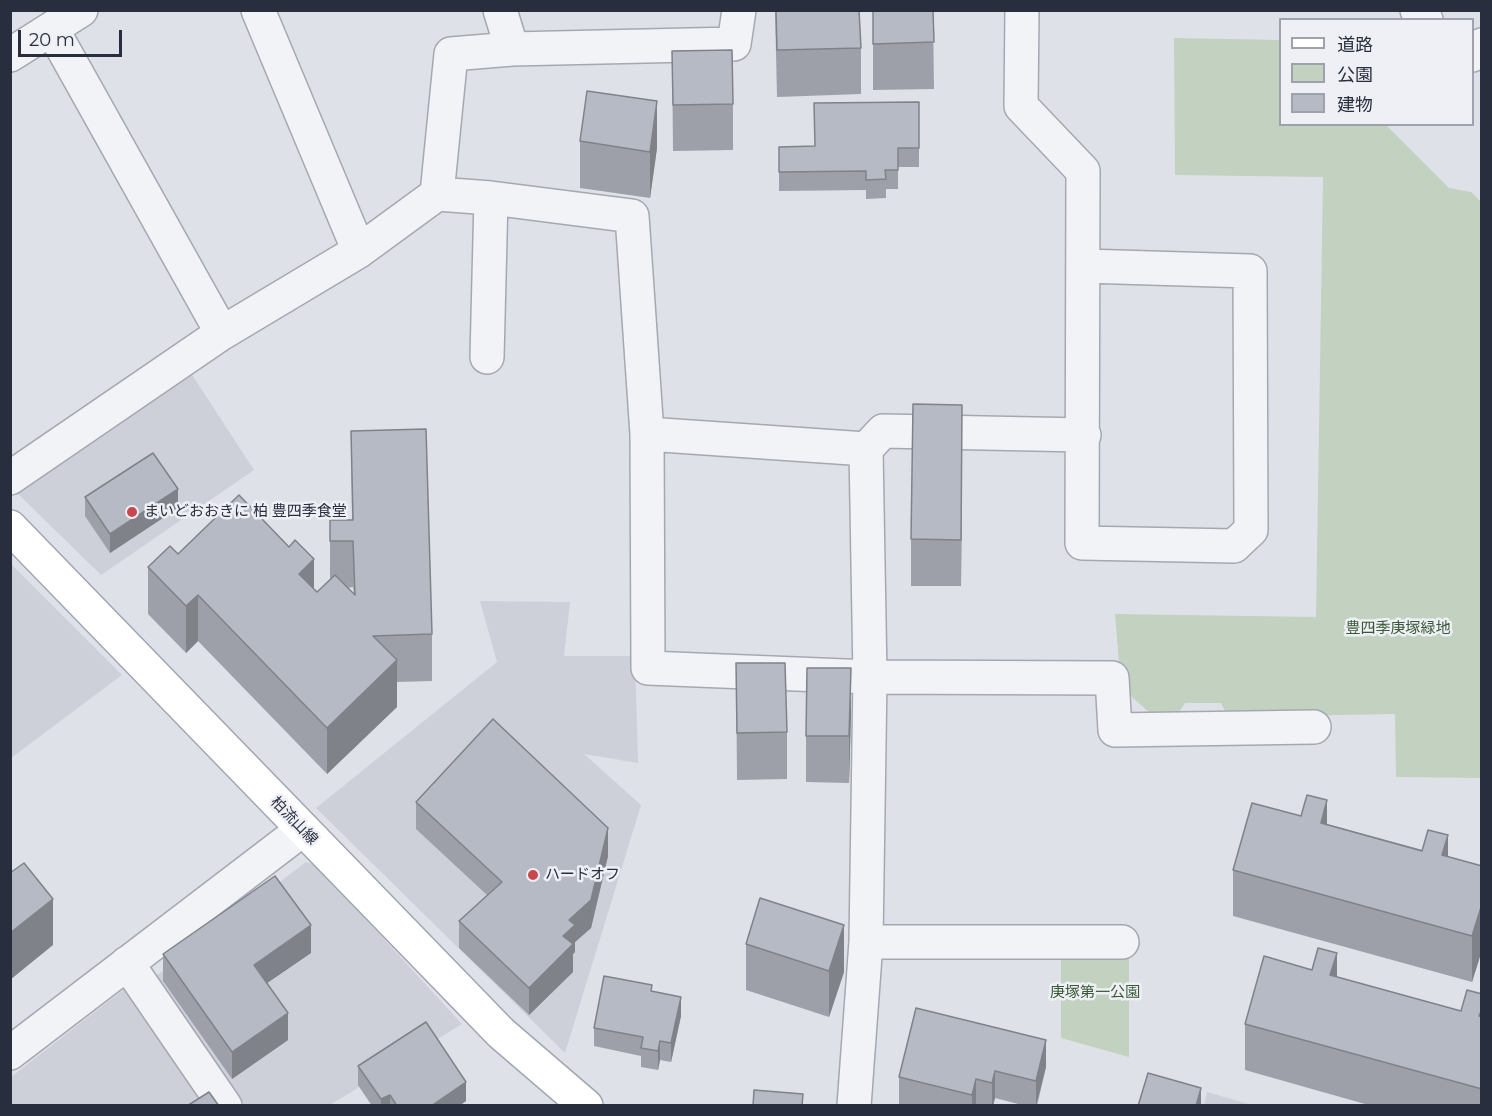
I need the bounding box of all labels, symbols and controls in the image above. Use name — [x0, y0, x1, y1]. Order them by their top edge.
scale bar — [21, 18, 124, 56]
legend — [1279, 18, 1474, 126]
text: 20 m — [29, 29, 75, 51]
text: 道路 — [1337, 34, 1373, 56]
text: 公園 — [1337, 64, 1373, 86]
text: 建物 — [1337, 94, 1373, 116]
place label: まいどおおきに 柏 豊四季食堂 — [144, 503, 347, 521]
marker: まいどおおきに 柏 豊四季食堂 — [125, 505, 139, 519]
park label: 豊四季庚塚緑地 — [1346, 620, 1450, 638]
street label: 柏流山線 — [267, 793, 321, 849]
place label: ハードオフ — [545, 866, 620, 884]
marker: ハードオフ — [526, 868, 540, 882]
park label: 庚塚第一公園 — [1050, 984, 1140, 1002]

